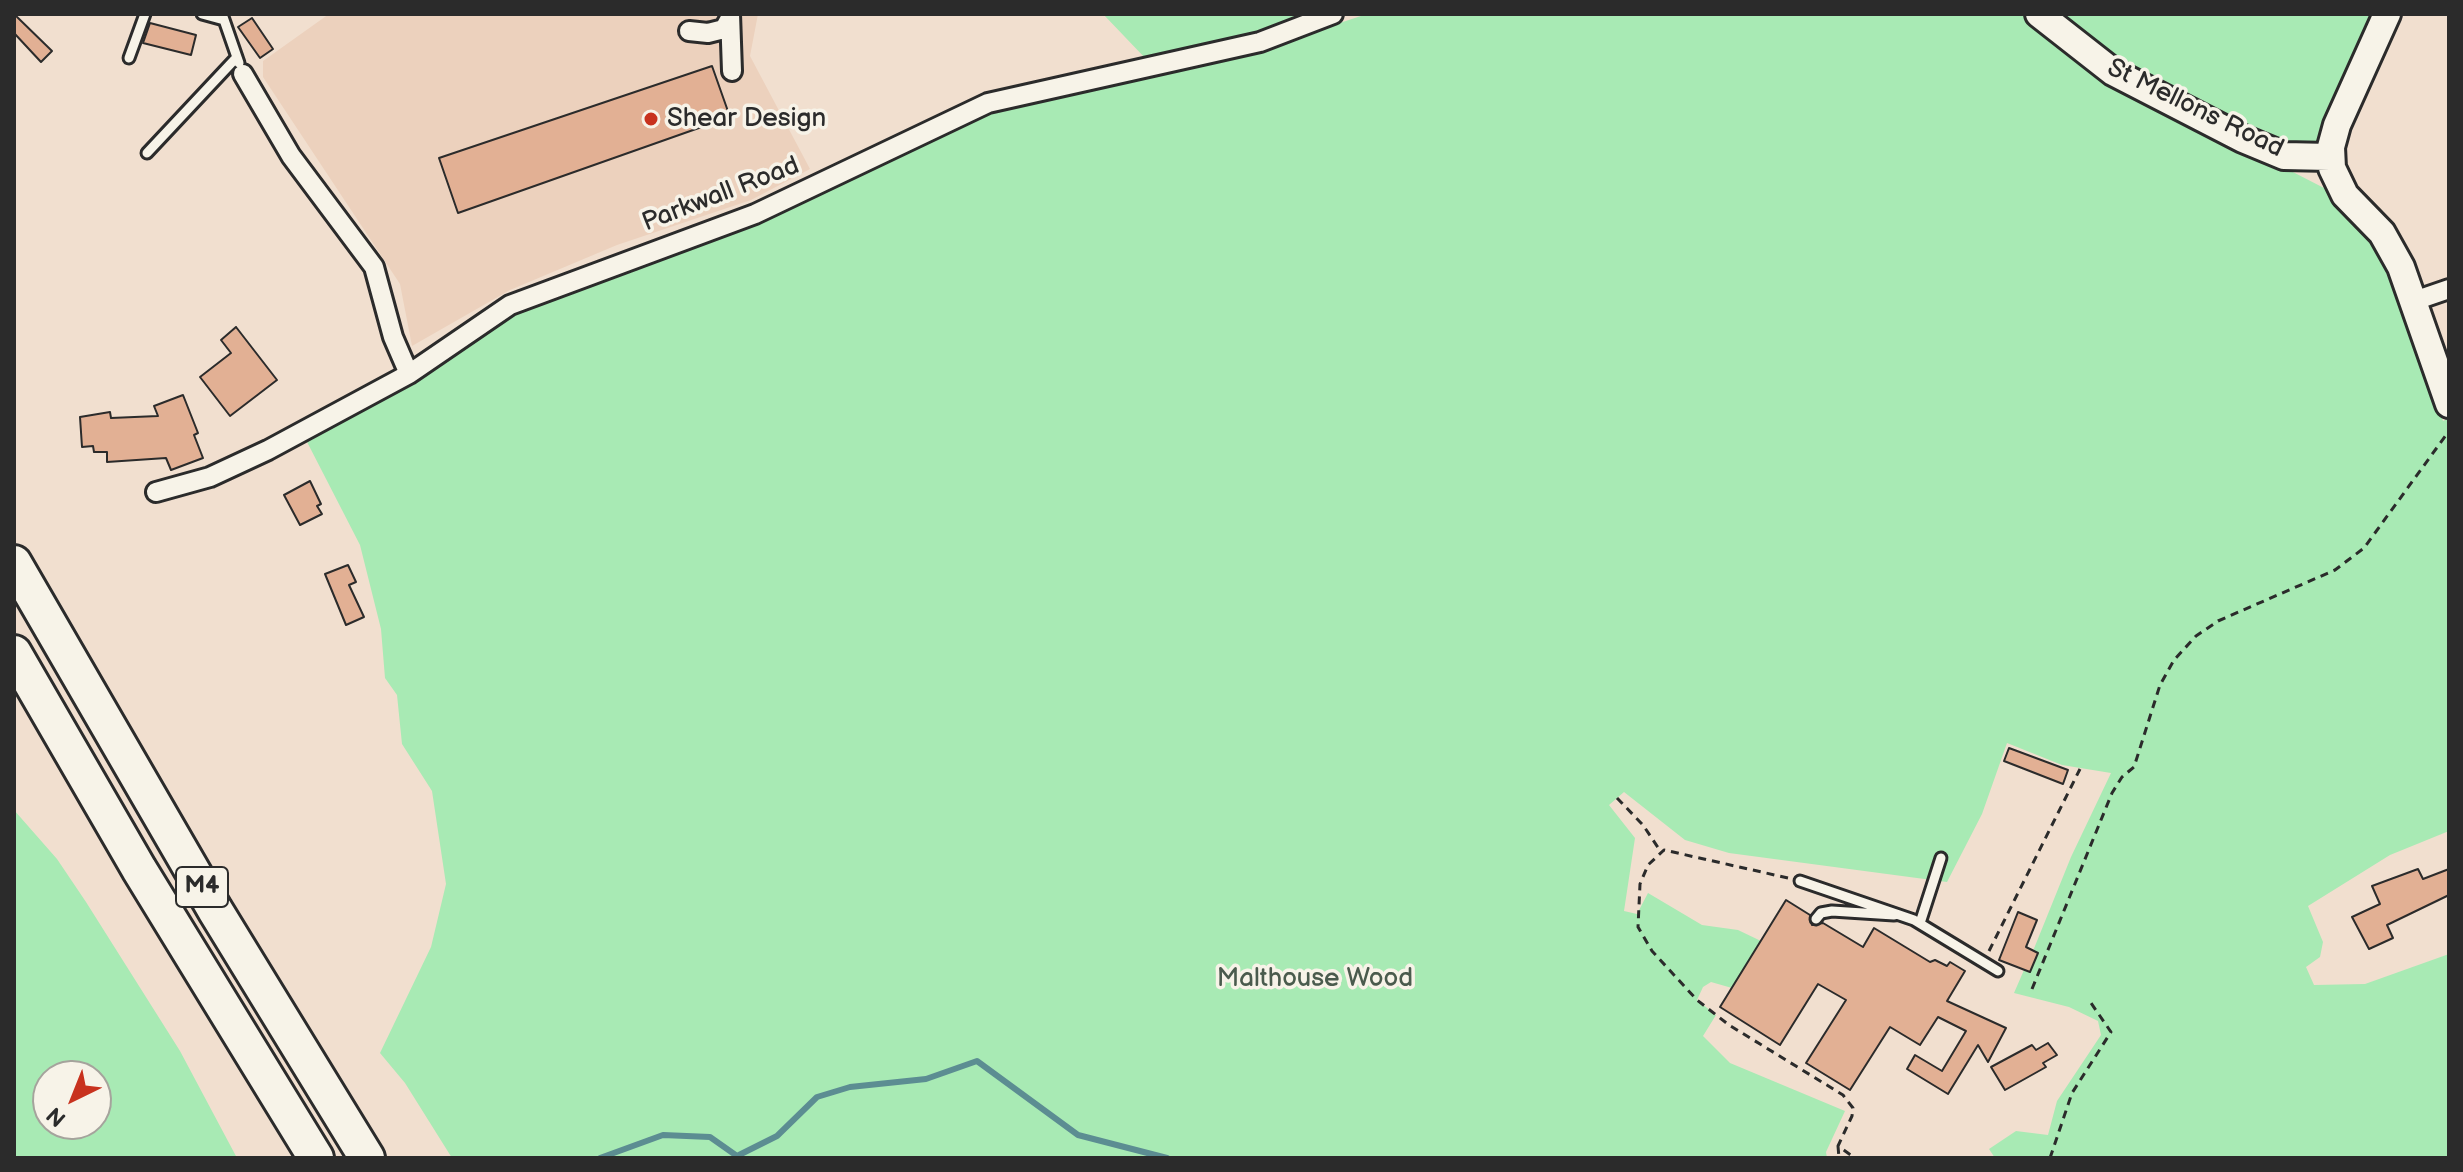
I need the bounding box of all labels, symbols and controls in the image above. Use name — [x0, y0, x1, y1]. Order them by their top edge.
street label: St Mellons Road — [2102, 53, 2288, 165]
place label: Shear Design — [667, 103, 826, 135]
marker: Shear Design — [642, 110, 660, 128]
street label: Parkwall Road — [638, 151, 804, 239]
road number: M4 — [176, 867, 228, 907]
park label: Malthouse Wood — [1217, 963, 1413, 995]
north arrow — [32, 1060, 112, 1140]
text: N — [41, 1101, 72, 1132]

